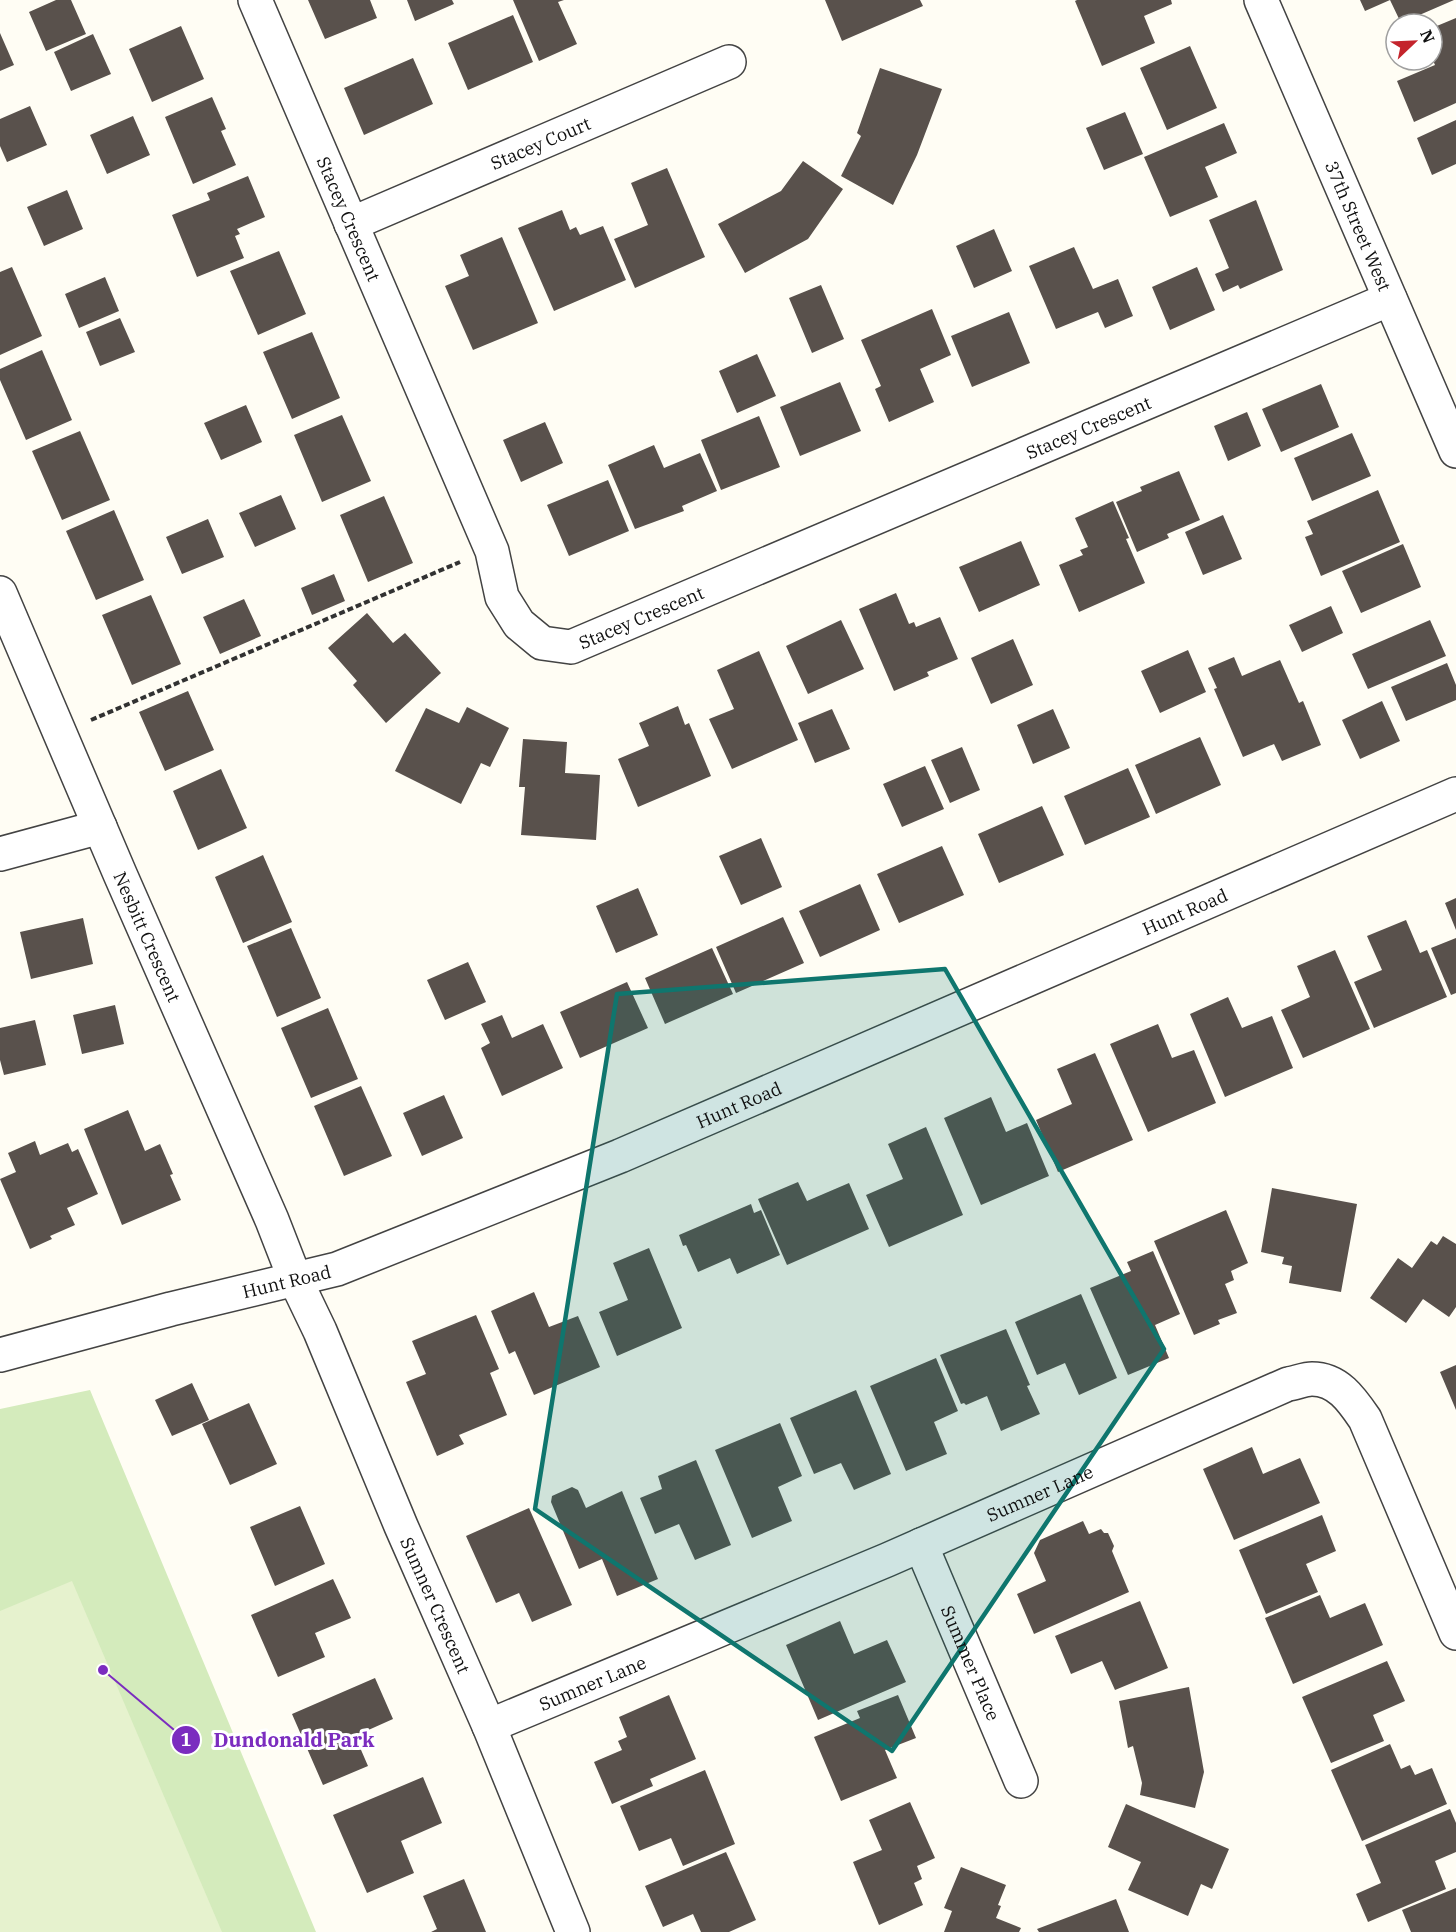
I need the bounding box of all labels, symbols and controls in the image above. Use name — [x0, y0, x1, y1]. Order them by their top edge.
north arrow — [1384, 12, 1444, 72]
text: N — [1416, 26, 1439, 46]
street label: Stacey Court — [487, 111, 594, 174]
street label: Stacey Crescent — [312, 153, 386, 285]
street label: 37th Street West — [1320, 157, 1397, 294]
street label: Stacey Crescent — [1022, 390, 1154, 464]
street label: Stacey Crescent — [575, 580, 707, 654]
street label: Nesbitt Crescent — [109, 868, 186, 1005]
street label: Hunt Road — [1139, 883, 1231, 940]
street label: Hunt Road — [693, 1076, 785, 1133]
street label: Hunt Road — [240, 1259, 333, 1303]
street label: Sumner Lane — [983, 1460, 1097, 1526]
street label: Sumner Crescent — [396, 1533, 476, 1677]
street label: Summer Place — [936, 1602, 1006, 1724]
street label: Sumner Lane — [535, 1650, 649, 1715]
callout: Dundonald Park — [171, 1721, 386, 1759]
text: Dundonald Park — [213, 1726, 375, 1753]
text: 1 — [181, 1728, 192, 1751]

